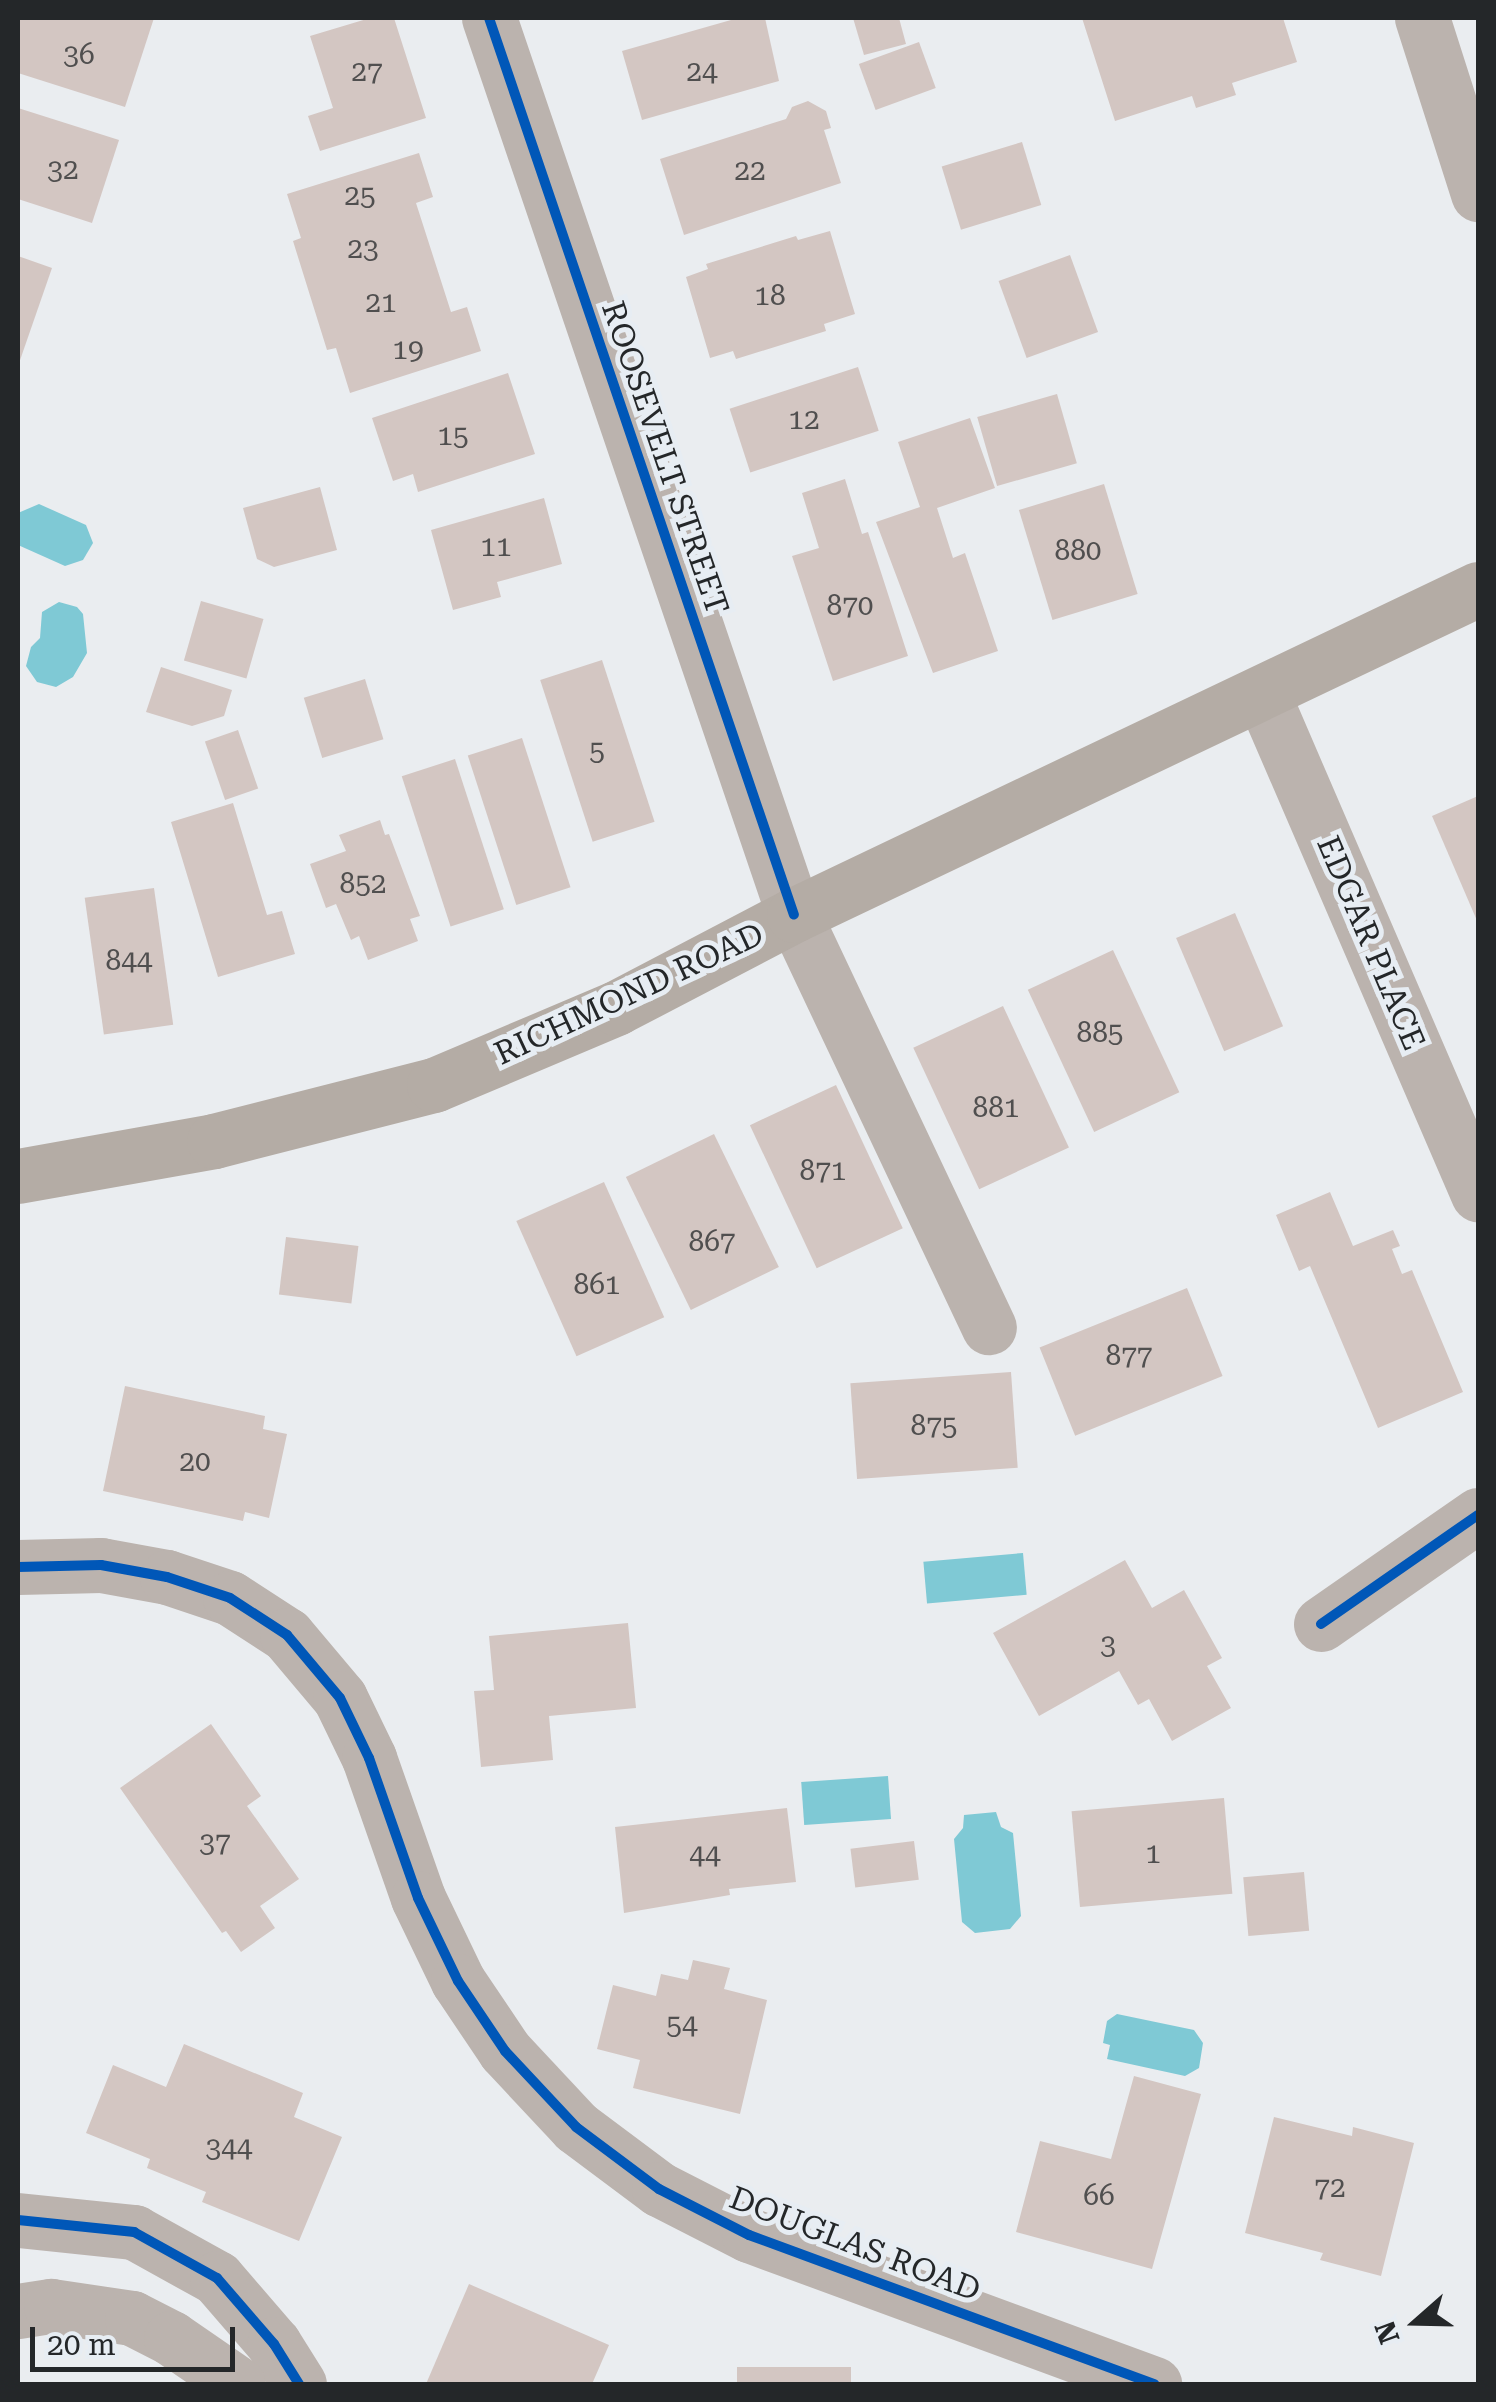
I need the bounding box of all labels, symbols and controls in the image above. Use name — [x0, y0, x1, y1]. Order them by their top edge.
house number: 36 — [63, 38, 95, 72]
house number: 27 — [351, 55, 383, 89]
house number: 24 — [686, 55, 718, 89]
house number: 32 — [47, 153, 79, 187]
house number: 22 — [734, 154, 766, 188]
house number: 25 — [344, 179, 376, 213]
house number: 23 — [347, 232, 379, 266]
house number: 18 — [754, 279, 786, 313]
house number: 21 — [365, 286, 397, 320]
street label: ROOSEVELT STREET — [593, 296, 737, 620]
house number: 19 — [392, 333, 424, 367]
house number: 12 — [788, 403, 820, 437]
house number: 15 — [437, 419, 469, 453]
house number: 11 — [480, 530, 512, 564]
house number: 880 — [1054, 534, 1102, 568]
house number: 870 — [826, 589, 874, 623]
house number: 5 — [589, 734, 605, 768]
street label: EDGAR PLACE — [1309, 830, 1433, 1056]
house number: 852 — [339, 867, 387, 901]
street label: RICHMOND ROAD — [489, 915, 769, 1073]
house number: 844 — [105, 944, 153, 978]
house number: 885 — [1076, 1016, 1124, 1050]
house number: 881 — [972, 1091, 1020, 1125]
house number: 871 — [799, 1154, 847, 1188]
house number: 867 — [688, 1225, 736, 1259]
house number: 861 — [573, 1268, 621, 1302]
house number: 877 — [1105, 1339, 1153, 1373]
house number: 875 — [910, 1409, 958, 1443]
house number: 20 — [179, 1445, 211, 1479]
house number: 3 — [1100, 1628, 1116, 1662]
house number: 37 — [199, 1826, 231, 1860]
house number: 1 — [1145, 1837, 1161, 1871]
house number: 44 — [689, 1838, 721, 1872]
house number: 54 — [666, 2008, 698, 2042]
house number: 344 — [205, 2131, 253, 2165]
house number: 72 — [1314, 2171, 1346, 2205]
street label: DOUGLAS ROAD — [724, 2179, 986, 2309]
house number: 66 — [1083, 2179, 1115, 2213]
north arrow — [1366, 2272, 1466, 2372]
scale bar — [35, 2307, 240, 2369]
text: N — [1368, 2317, 1407, 2348]
text: 20 m — [47, 2327, 116, 2362]

